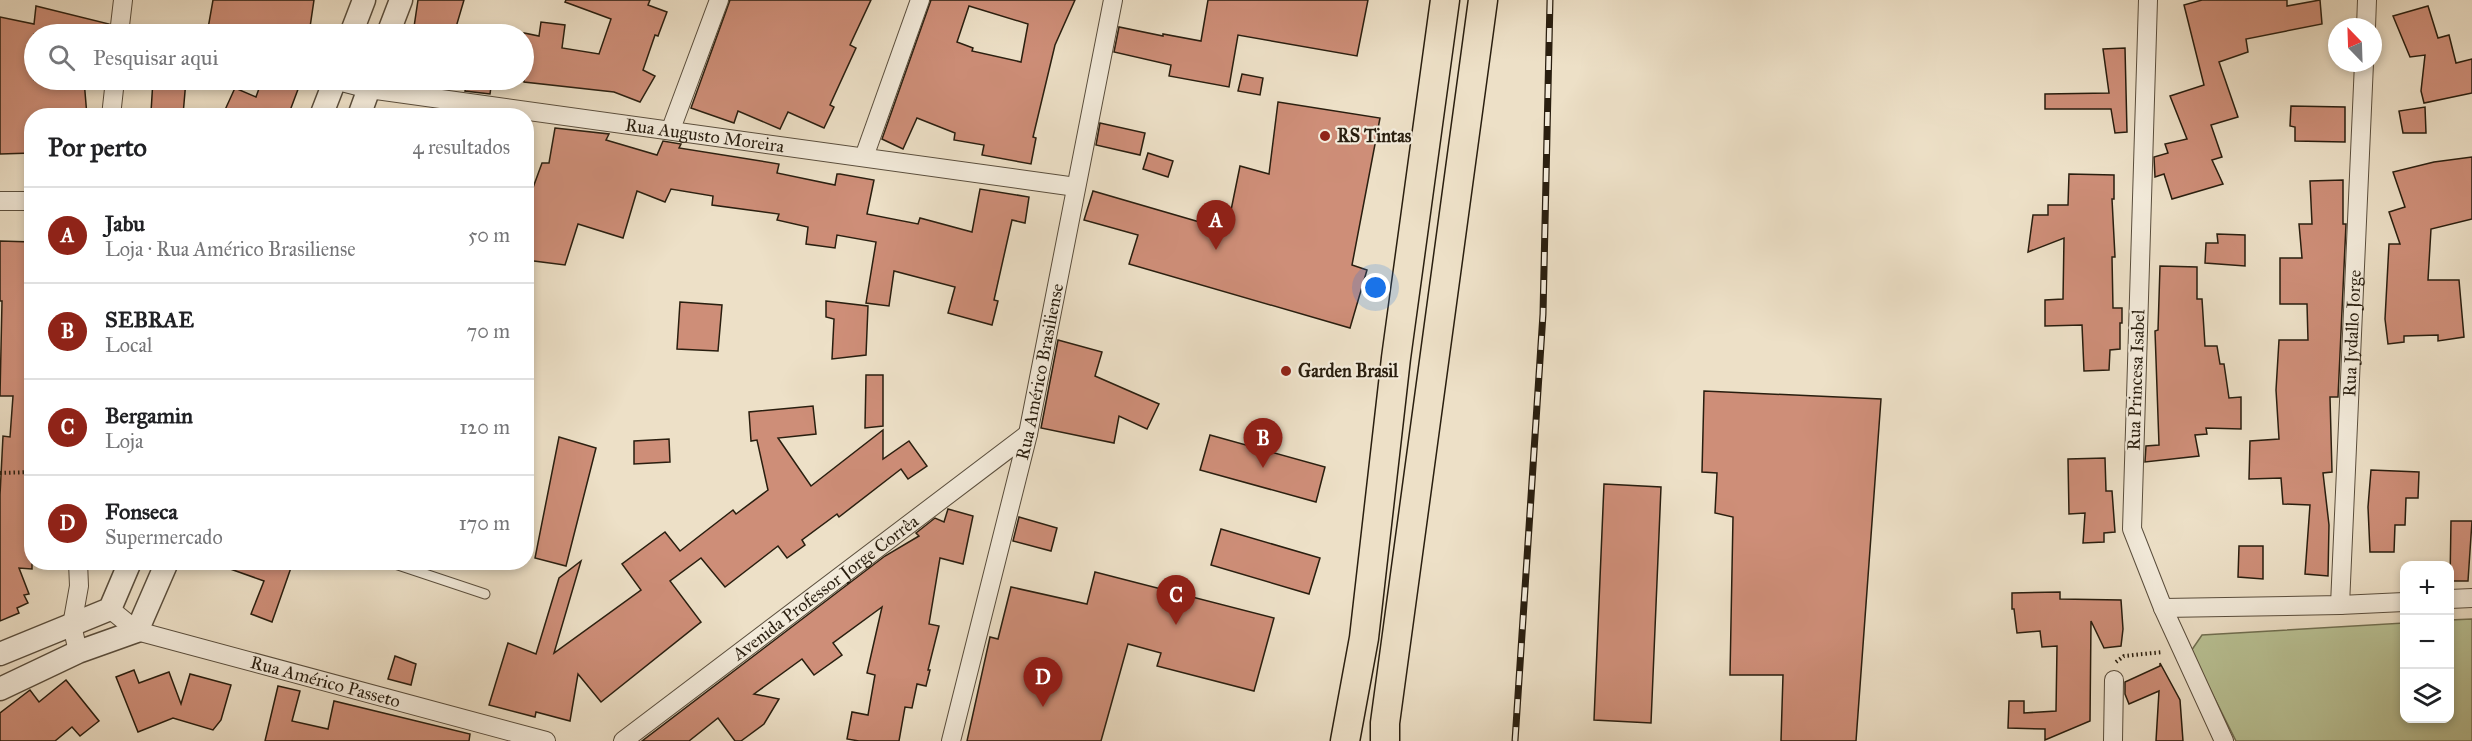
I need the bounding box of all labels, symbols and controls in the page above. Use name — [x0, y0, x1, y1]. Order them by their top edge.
north arrow — [2328, 18, 2382, 72]
search box — [24, 24, 534, 90]
icon: search — [45, 41, 78, 74]
text: Pesquisar aqui — [93, 44, 218, 71]
street label: Rua Augusto Moreira — [624, 114, 786, 157]
place label: RS Tintas — [1337, 125, 1412, 147]
marker: RS Tintas — [1318, 129, 1332, 143]
text: Por perto — [48, 131, 147, 163]
text: 4 resultados — [412, 135, 510, 159]
pin: A — [1196, 200, 1236, 250]
text: Jabu — [105, 210, 145, 237]
text: A — [61, 223, 74, 247]
text: 50 m — [468, 223, 510, 247]
text: Loja · Rua Américo Brasiliense — [105, 237, 356, 261]
street label: Rua Jydallo Jorge — [2338, 269, 2367, 397]
your location — [1361, 273, 1390, 302]
street label: Rua Américo Brasiliense — [1011, 282, 1068, 462]
text: SEBRAE — [105, 306, 194, 333]
street label: Rua Princesa Isabel — [2123, 309, 2149, 451]
text: B — [61, 319, 74, 343]
text: 70 m — [467, 319, 510, 343]
text: Local — [105, 333, 152, 357]
place label: Garden Brasil — [1298, 360, 1399, 382]
marker: Garden Brasil — [1279, 364, 1293, 378]
text: Bergamin — [105, 402, 193, 429]
text: C — [61, 415, 74, 439]
text: 120 m — [459, 415, 510, 439]
pin: B — [1244, 418, 1282, 468]
text: Loja — [105, 429, 143, 453]
text: Fonseca — [105, 498, 178, 525]
street label: Avenida Professor Jorge Corrêa — [727, 510, 923, 666]
text: D — [60, 511, 75, 535]
text: 170 m — [459, 511, 510, 535]
text: Supermercado — [105, 525, 223, 549]
map controls — [2400, 561, 2454, 723]
button: + — [2400, 561, 2454, 615]
pin: C — [1156, 576, 1196, 625]
button: − — [2400, 615, 2454, 669]
street label: Rua Américo Passeto — [248, 651, 403, 712]
pin: D — [1024, 658, 1062, 707]
button: layers — [2400, 669, 2454, 723]

